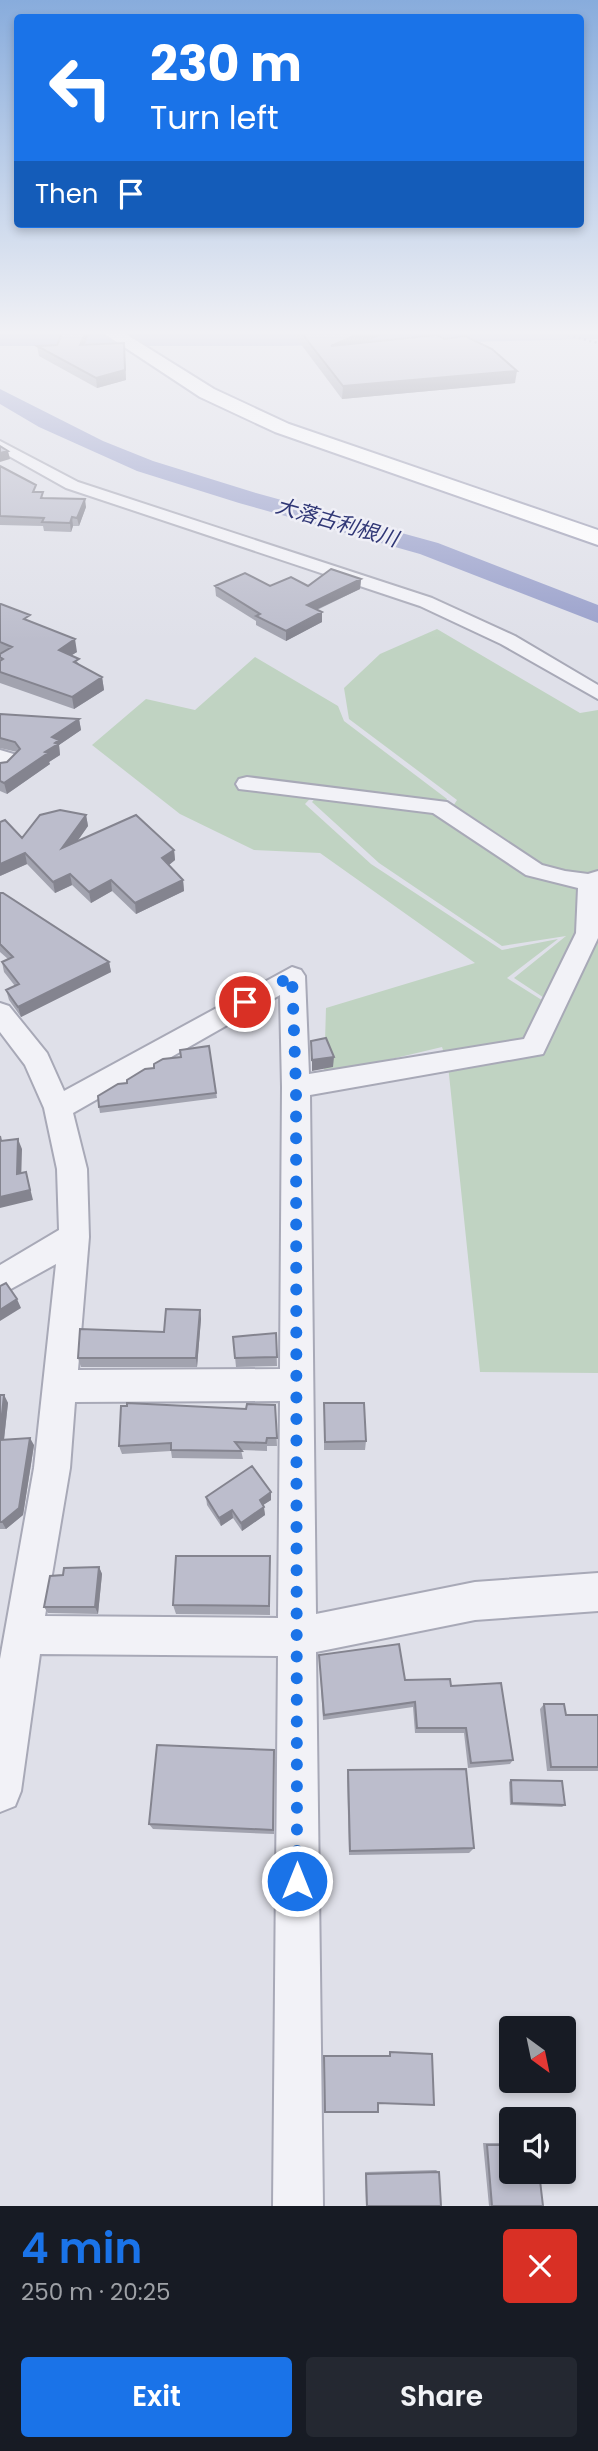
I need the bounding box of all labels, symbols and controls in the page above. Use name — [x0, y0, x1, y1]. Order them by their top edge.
text: 230 m — [150, 30, 302, 98]
icon: left — [35, 42, 126, 133]
text: Turn left — [150, 95, 279, 140]
icon: arrive — [112, 175, 150, 213]
text: Then — [35, 176, 98, 212]
water label: 大落古利根川 — [272, 491, 403, 554]
pin — [215, 972, 275, 1032]
icon: arrive — [226, 983, 264, 1021]
position arrow — [260, 1844, 334, 1918]
north arrow — [499, 2016, 576, 2093]
map controls — [499, 2016, 576, 2184]
button: sound — [499, 2107, 576, 2184]
text: 4 min — [21, 2219, 142, 2278]
button: close — [503, 2229, 577, 2303]
text: 250 m · 20:25 — [21, 2276, 170, 2308]
button: Exit — [21, 2357, 292, 2437]
button: Share — [306, 2357, 577, 2437]

